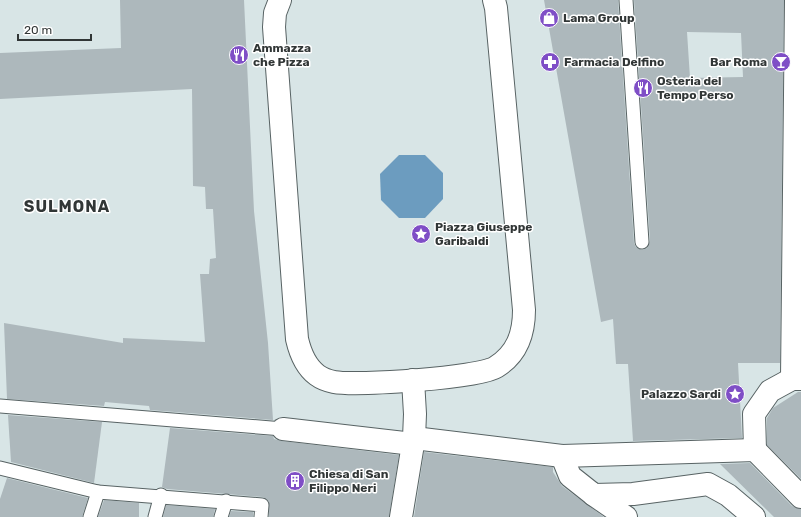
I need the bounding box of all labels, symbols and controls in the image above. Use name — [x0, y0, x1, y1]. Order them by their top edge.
shop icon: Lama Group — [538, 7, 560, 29]
place label: Lama Group — [563, 11, 635, 25]
scale bar — [18, 16, 91, 42]
text: 20 m — [24, 23, 52, 37]
place label: Ammazza che Pizza — [253, 41, 311, 69]
restaurant icon: Ammazza che Pizza — [228, 44, 250, 66]
pharmacy icon: Farmacia Delfino — [539, 51, 561, 73]
bar icon: Bar Roma — [770, 51, 792, 73]
place label: Farmacia Delfino — [564, 55, 664, 69]
place label: Bar Roma — [710, 55, 767, 69]
place label: Osteria del Tempo Perso — [657, 74, 734, 102]
restaurant icon: Osteria del Tempo Perso — [632, 77, 654, 99]
district label: SULMONA — [24, 197, 110, 216]
place label: Piazza Giuseppe Garibaldi — [435, 220, 532, 248]
place icon: Piazza Giuseppe Garibaldi — [410, 223, 432, 245]
place icon: Palazzo Sardi — [724, 383, 746, 405]
place label: Palazzo Sardi — [641, 387, 721, 401]
place label: Chiesa di San Filippo Neri — [309, 467, 389, 495]
building icon: Chiesa di San Filippo Neri — [284, 470, 306, 492]

